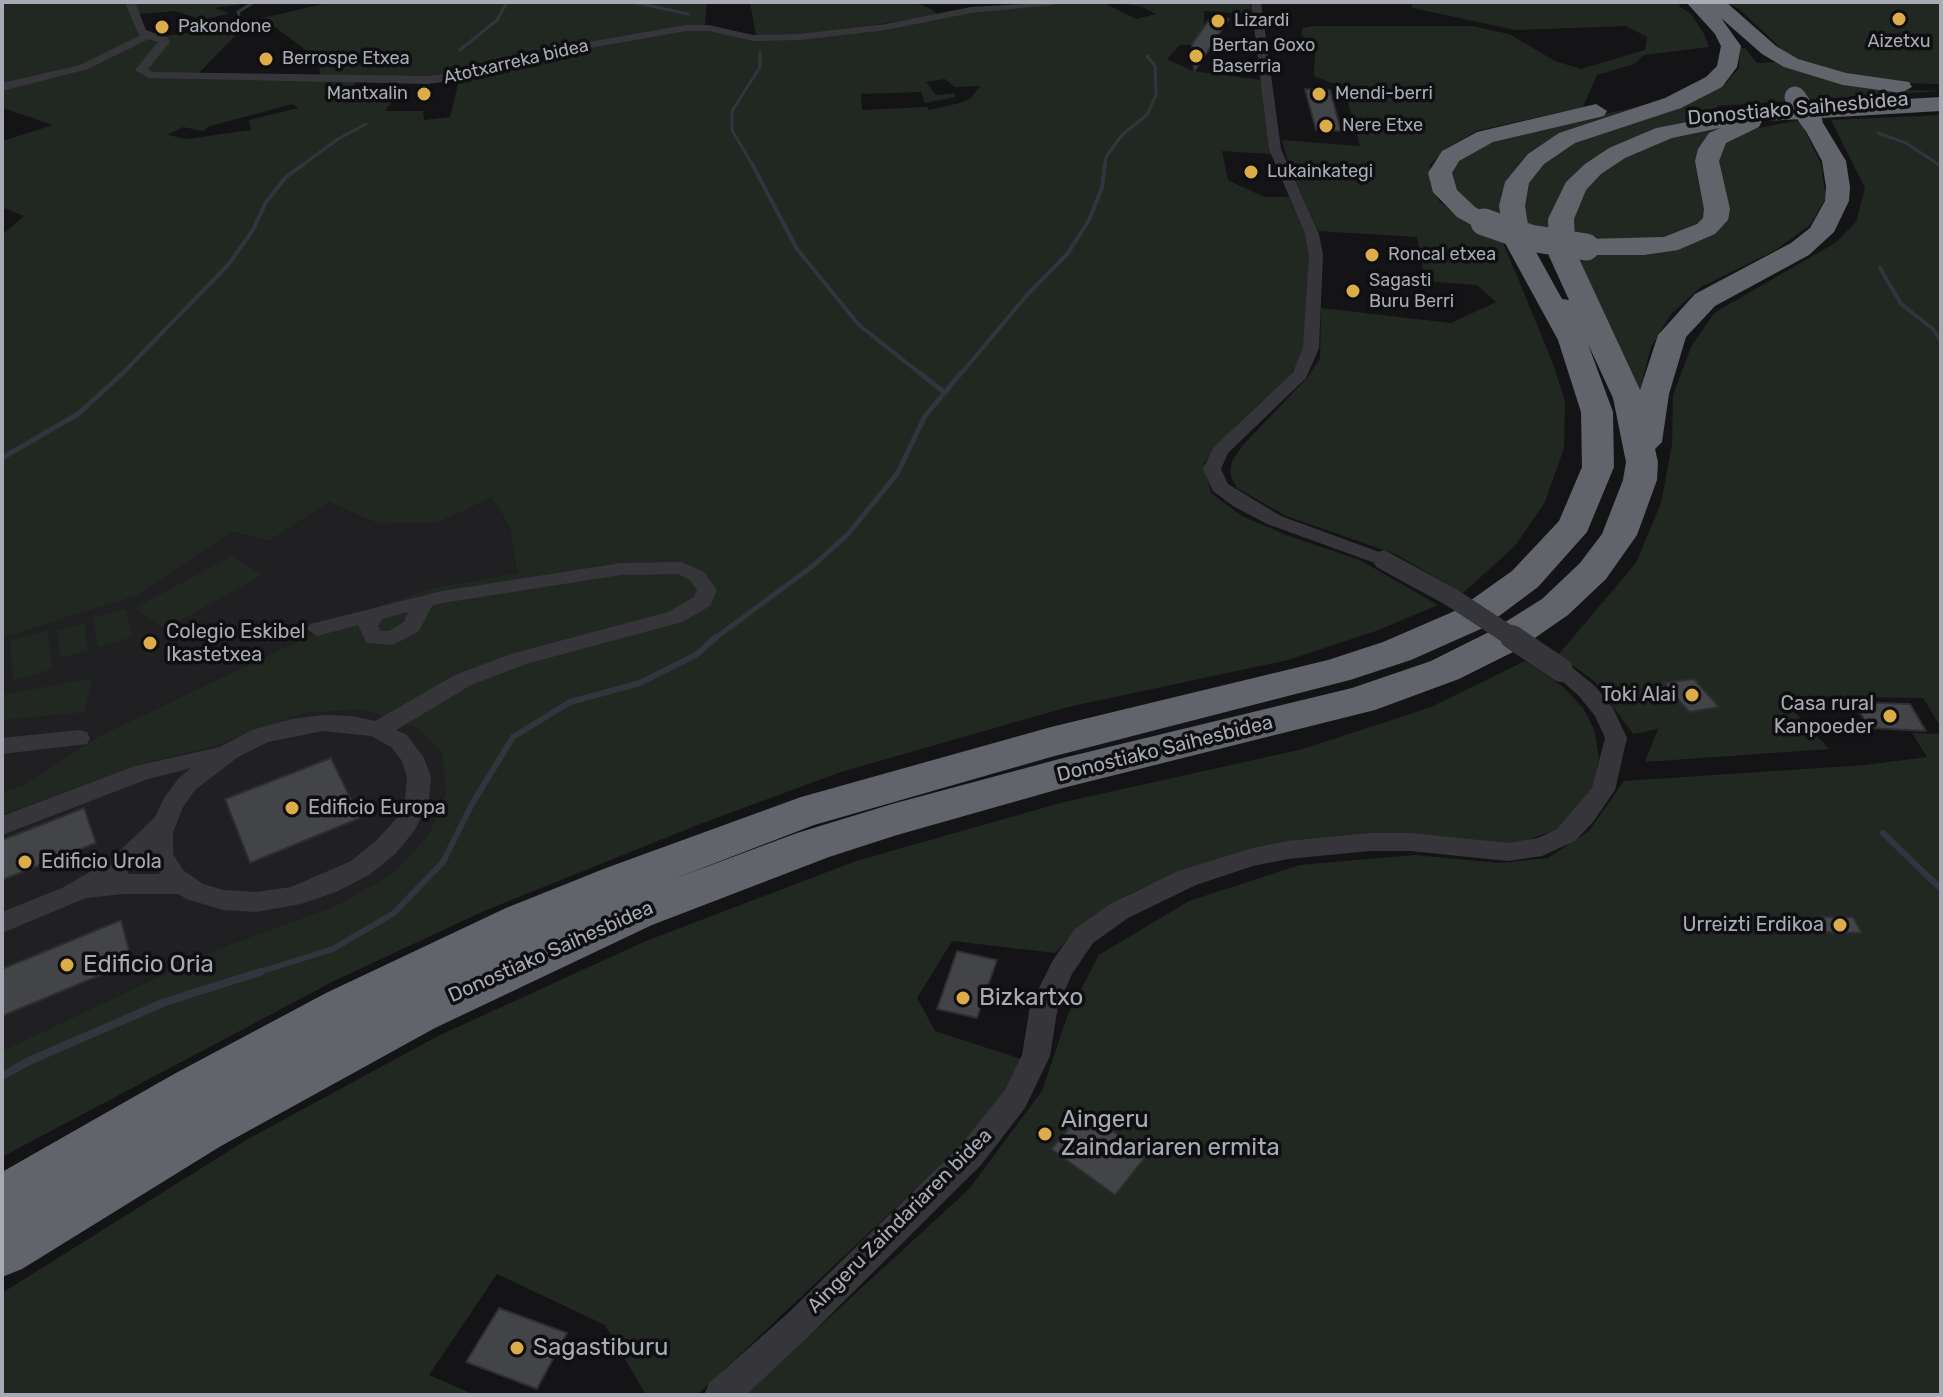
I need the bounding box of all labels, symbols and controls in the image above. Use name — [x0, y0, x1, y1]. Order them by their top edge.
place label: Lizardi — [1234, 10, 1289, 32]
marker: Aizetxu — [1890, 10, 1908, 28]
marker: Lizardi — [1209, 12, 1227, 30]
place label: Pakondone — [178, 16, 271, 38]
marker: Pakondone — [153, 18, 171, 36]
place label: Aizetxu — [1867, 31, 1931, 53]
street label: Atotxarreka bidea — [441, 35, 591, 89]
place label: Bertan Goxo Baserria — [1212, 35, 1315, 78]
marker: Bertan Goxo Baserria — [1187, 47, 1205, 65]
place label: Berrospe Etxea — [282, 48, 410, 70]
marker: Berrospe Etxea — [257, 50, 275, 68]
place label: Mantxalin — [327, 83, 408, 105]
place label: Mendi-berri — [1335, 83, 1433, 105]
marker: Mantxalin — [415, 85, 433, 103]
marker: Mendi-berri — [1310, 85, 1328, 103]
street label: Donostiako Saihesbidea — [1687, 87, 1909, 131]
place label: Nere Etxe — [1342, 115, 1423, 137]
marker: Nere Etxe — [1317, 117, 1335, 135]
place label: Lukainkategi — [1267, 161, 1373, 183]
marker: Lukainkategi — [1242, 163, 1260, 181]
place label: Roncal etxea — [1388, 244, 1496, 266]
marker: Roncal etxea — [1363, 246, 1381, 264]
place label: Sagasti Buru Berri — [1369, 270, 1454, 312]
marker: Sagasti Buru Berri — [1344, 282, 1362, 300]
place label: Colegio Eskibel Ikastetxea — [166, 620, 305, 667]
marker: Colegio Eskibel Ikastetxea — [141, 634, 159, 652]
place label: Toki Alai — [1601, 683, 1676, 707]
marker: Toki Alai — [1683, 686, 1701, 704]
place label: Casa rural Kanpoeder — [1774, 692, 1874, 739]
marker: Casa rural Kanpoeder — [1881, 707, 1899, 725]
street label: Donostiako Saihesbidea — [1055, 711, 1275, 787]
place label: Edificio Europa — [308, 796, 446, 820]
marker: Edificio Europa — [283, 799, 301, 817]
place label: Edificio Urola — [41, 850, 162, 874]
marker: Edificio Urola — [16, 853, 34, 871]
street label: Donostiako Saihesbidea — [445, 896, 657, 1008]
place label: Urreizti Erdikoa — [1683, 913, 1824, 937]
marker: Urreizti Erdikoa — [1831, 916, 1849, 934]
place label: Edificio Oria — [83, 951, 214, 979]
marker: Edificio Oria — [58, 956, 76, 974]
place label: Bizkartxo — [979, 984, 1083, 1012]
marker: Bizkartxo — [954, 989, 972, 1007]
place label: Aingeru Zaindariaren ermita — [1061, 1106, 1280, 1162]
street label: Aingeru Zaindariaren bidea — [803, 1124, 997, 1318]
marker: Aingeru Zaindariaren ermita — [1036, 1125, 1054, 1143]
place label: Sagastiburu — [533, 1334, 668, 1362]
marker: Sagastiburu — [508, 1339, 526, 1357]

